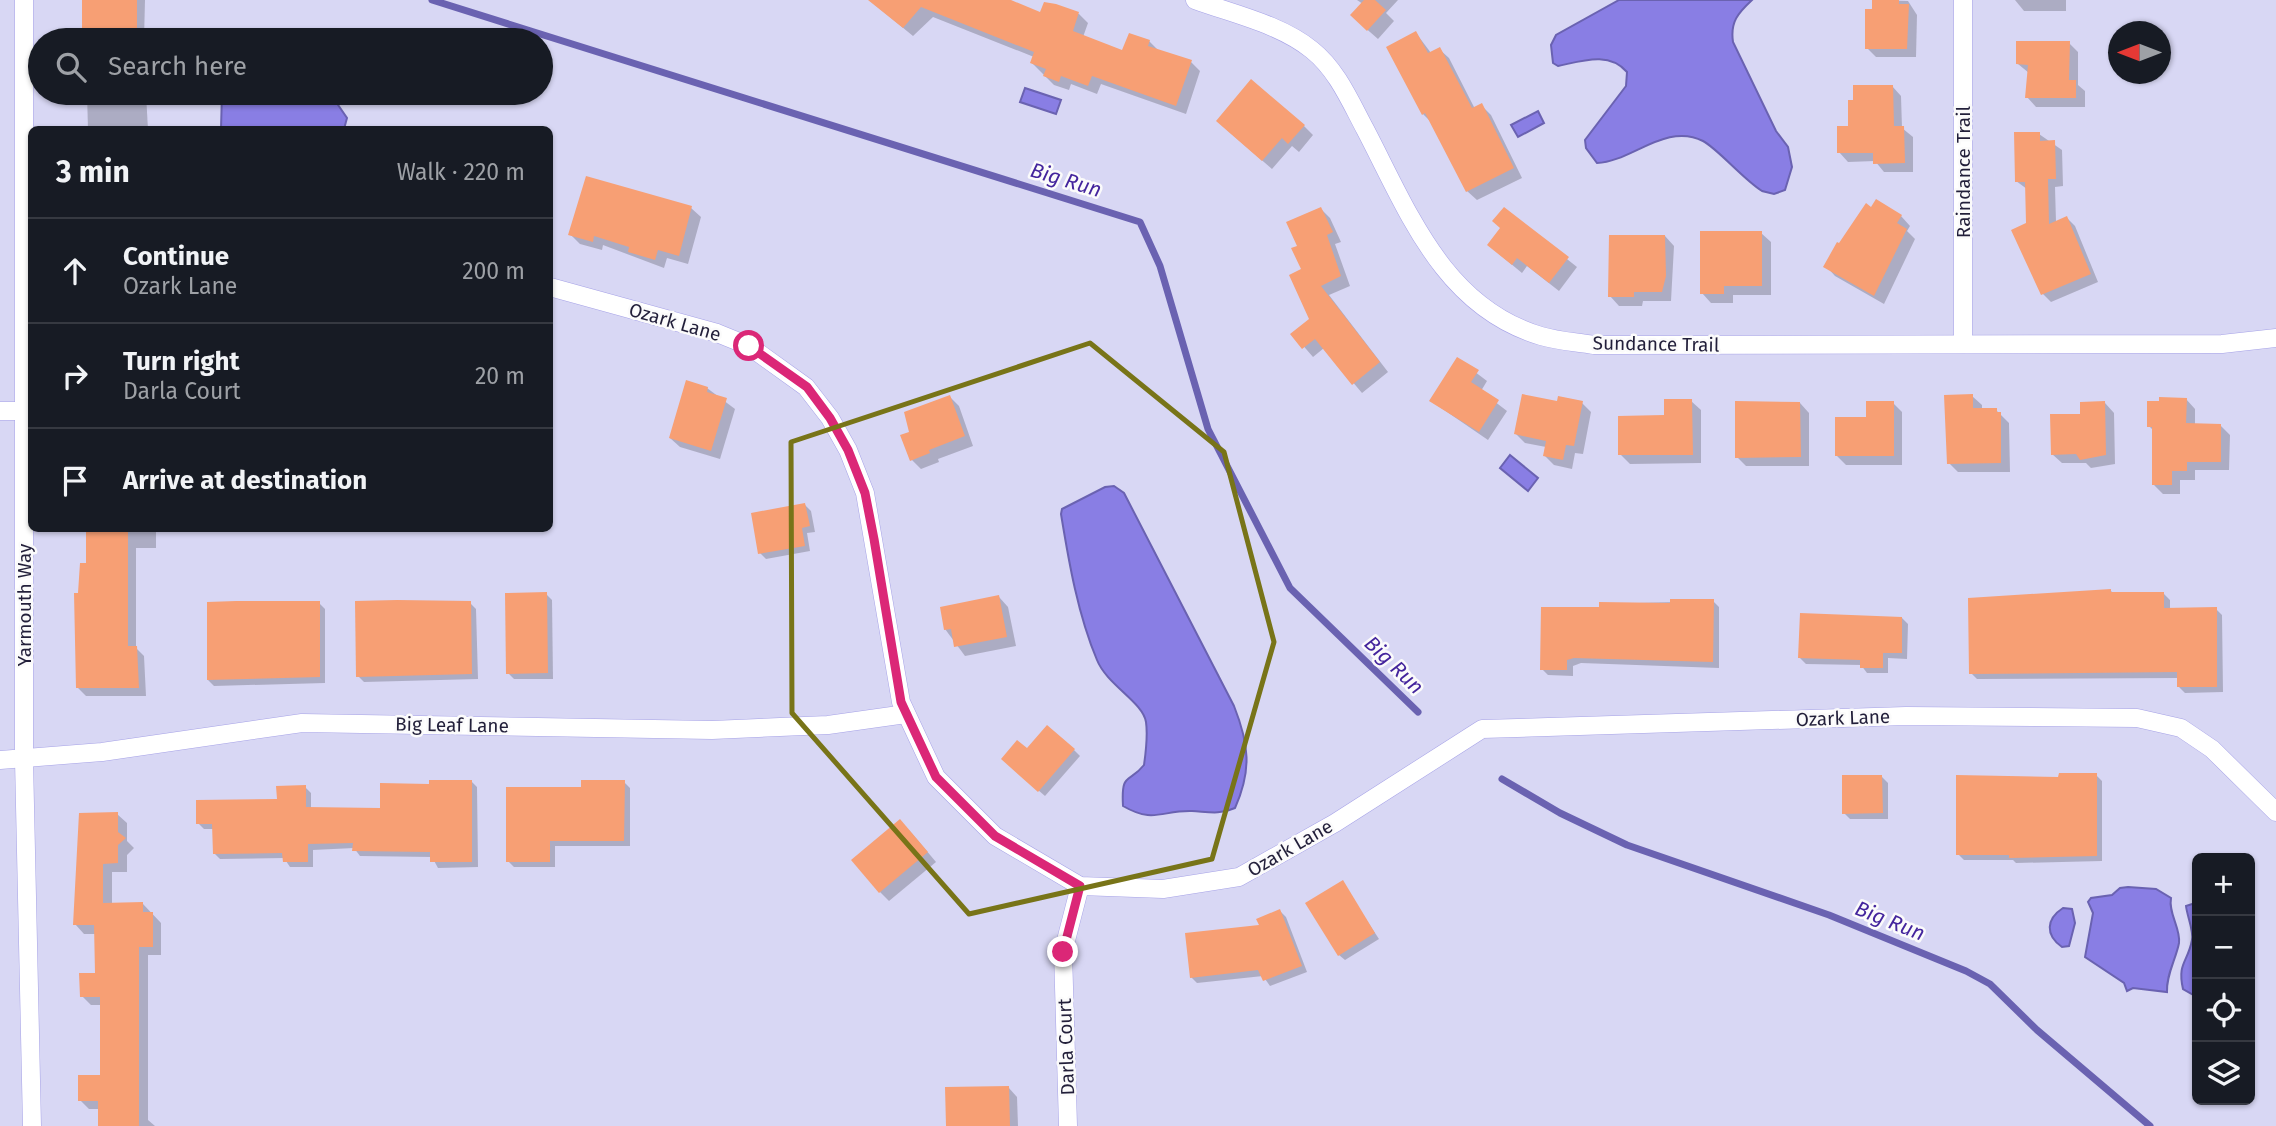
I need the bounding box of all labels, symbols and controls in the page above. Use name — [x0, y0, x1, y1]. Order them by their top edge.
north arrow — [2108, 21, 2171, 84]
search box — [28, 28, 553, 105]
icon: search — [52, 48, 90, 86]
text: Search here — [108, 51, 247, 82]
street label: Raindance Trail — [1952, 105, 1975, 238]
text: 3 min — [56, 154, 130, 190]
water label: Big Run — [1027, 157, 1105, 203]
text: Walk · 220 m — [397, 158, 525, 186]
text: Continue — [123, 241, 229, 272]
icon: ahead — [56, 252, 94, 290]
text: 200 m — [462, 257, 525, 285]
text: Ozark Lane — [123, 272, 237, 300]
street label: Ozark Lane — [626, 298, 724, 346]
route start — [733, 330, 764, 361]
street label: Sundance Trail — [1592, 331, 1720, 357]
text: Turn right — [123, 346, 240, 377]
icon: right — [56, 357, 94, 395]
text: 20 m — [475, 362, 525, 390]
text: Darla Court — [123, 377, 241, 405]
icon: arrive — [56, 462, 94, 500]
text: Arrive at destination — [123, 465, 367, 496]
street label: Yarmouth Way — [13, 543, 36, 666]
water label: Big Run — [1359, 630, 1429, 700]
street label: Ozark Lane — [1795, 705, 1891, 731]
street label: Big Leaf Lane — [395, 713, 509, 737]
street label: Ozark Lane — [1243, 814, 1337, 882]
map controls — [2192, 853, 2255, 1105]
button: + — [2192, 853, 2255, 916]
water label: Big Run — [1851, 895, 1929, 947]
button: − — [2192, 916, 2255, 979]
route end — [1047, 936, 1078, 967]
button: locate — [2192, 979, 2255, 1042]
street label: Darla Court — [1053, 998, 1079, 1096]
button: layers — [2192, 1042, 2255, 1105]

